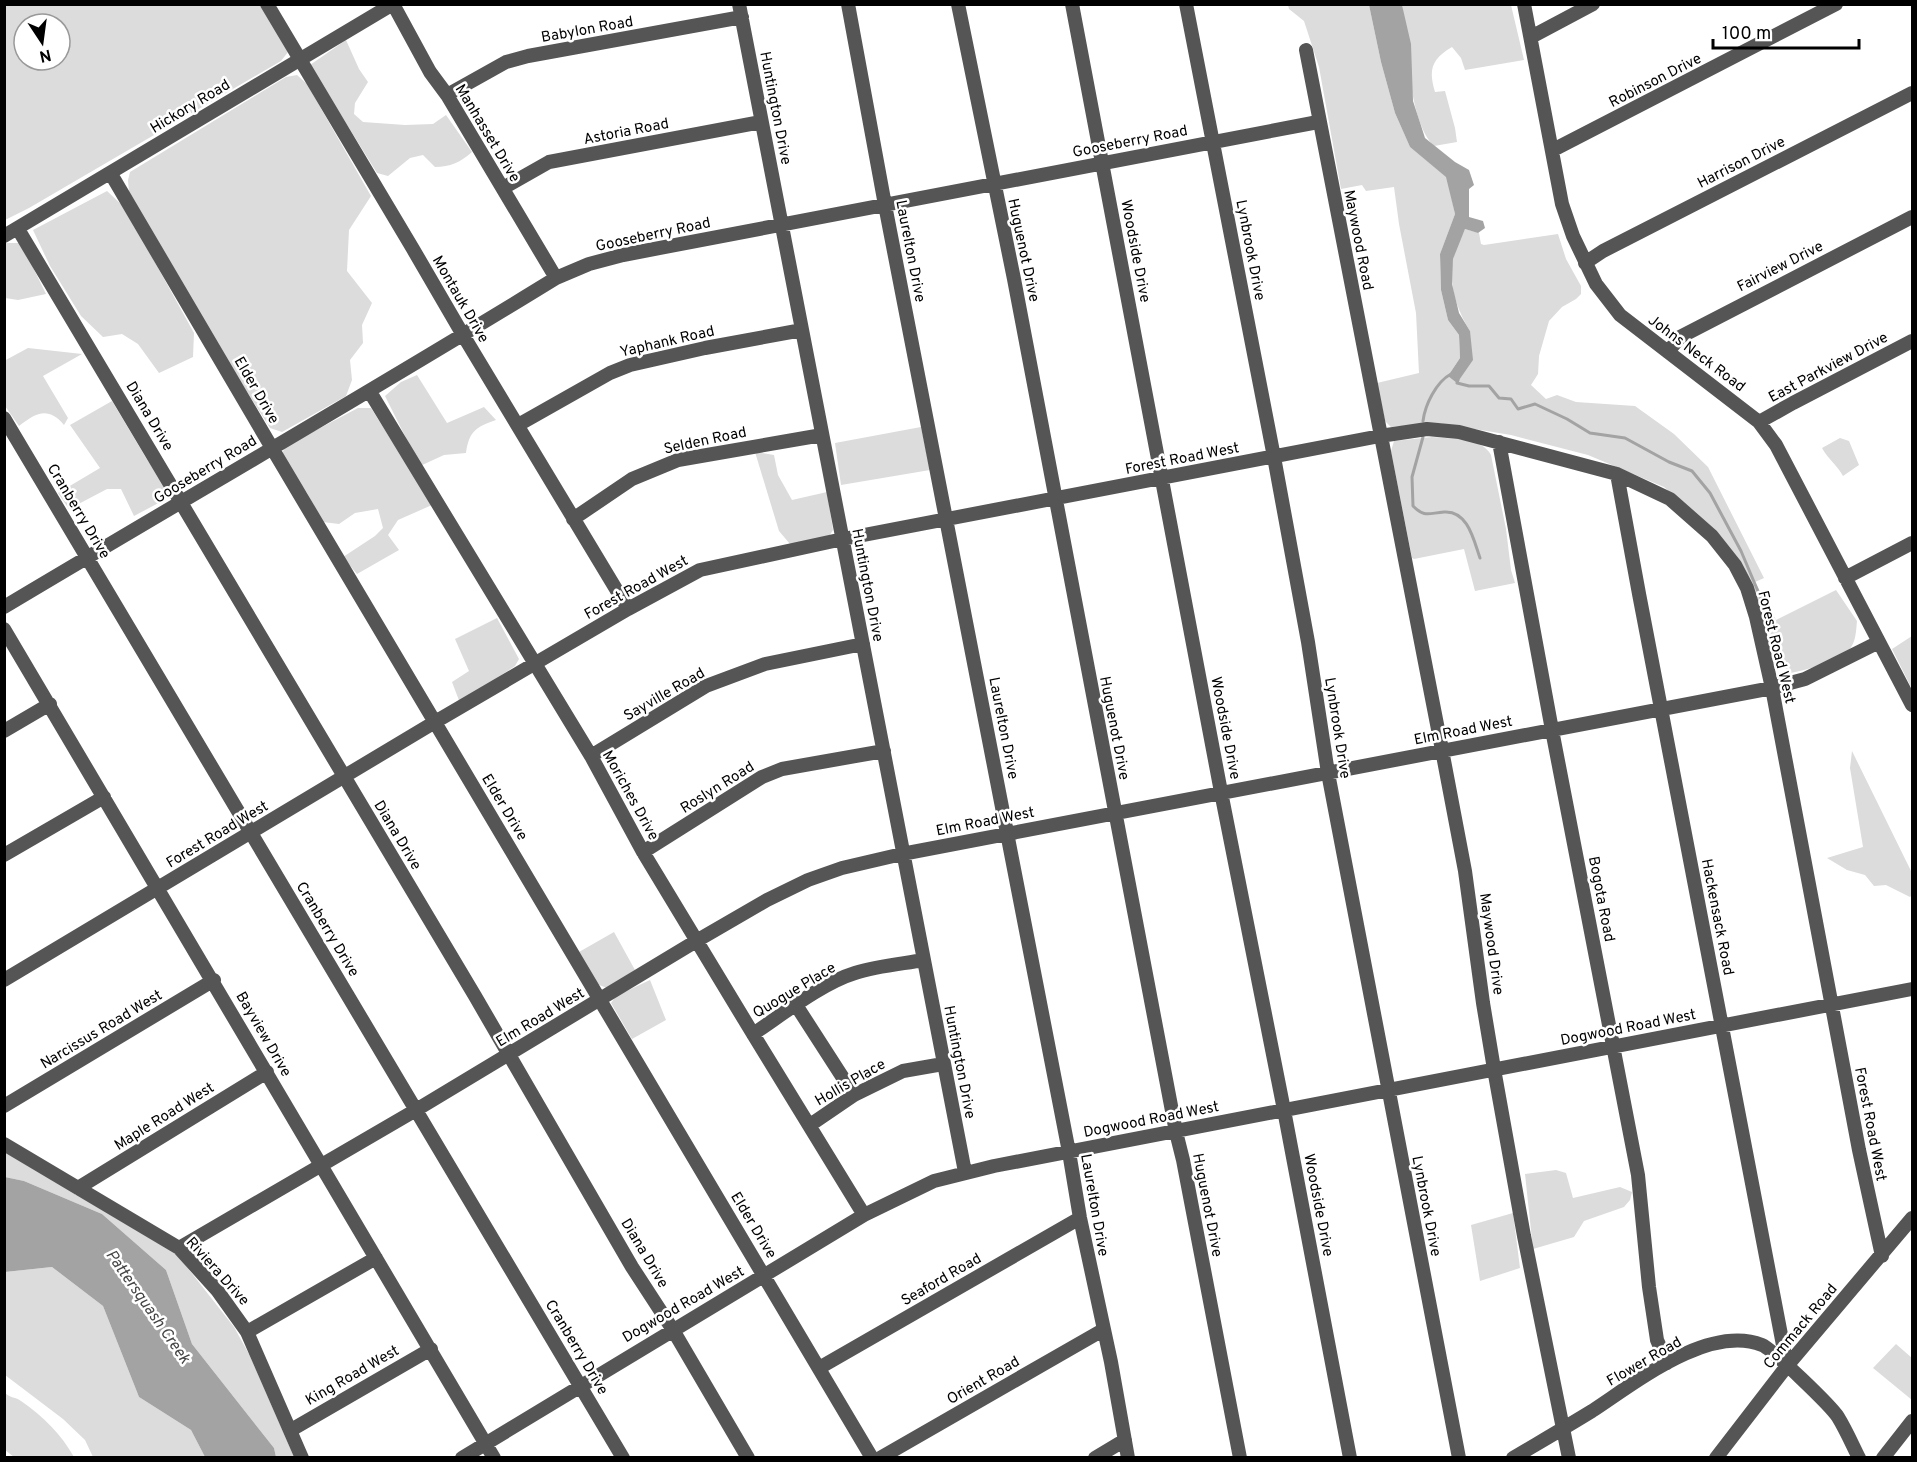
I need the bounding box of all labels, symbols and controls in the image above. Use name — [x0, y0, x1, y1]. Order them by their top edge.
north arrow — [12, 12, 72, 72]
scale bar — [1713, 12, 1858, 50]
street label: Babylon Road — [540, 13, 635, 48]
text: 100 m — [1722, 23, 1771, 46]
text: N — [37, 44, 53, 66]
street label: Huntington Drive — [754, 50, 795, 166]
street label: Robinson Drive — [1606, 50, 1705, 113]
street label: Hickory Road — [147, 76, 234, 139]
street label: Manhasset Drive — [450, 81, 523, 186]
street label: Astoria Road — [582, 115, 671, 150]
street label: Gooseberry Road — [1071, 122, 1189, 163]
street label: Harrison Drive — [1695, 133, 1789, 194]
street label: Maywood Road — [1338, 188, 1377, 292]
street label: Huguenot Drive — [1002, 197, 1043, 304]
street label: Woodside Drive — [1115, 198, 1154, 304]
street label: Lynbrook Drive — [1230, 198, 1269, 302]
street label: Laurelton Drive — [890, 199, 929, 304]
street label: Gooseberry Road — [594, 214, 712, 257]
street label: Fairview Drive — [1734, 238, 1827, 297]
street label: Montauk Drive — [427, 253, 492, 347]
street label: Johns Neck Road — [1644, 311, 1749, 397]
street label: Yaphank Road — [618, 322, 716, 363]
street label: East Parkview Drive — [1766, 329, 1892, 408]
street label: Elder Drive — [229, 354, 283, 428]
street label: Diana Drive — [121, 379, 177, 455]
street label: Selden Road — [662, 423, 748, 459]
street label: Gooseberry Road — [151, 432, 261, 509]
street label: Forest Road West — [1124, 439, 1241, 480]
street label: Cranberry Drive — [42, 461, 114, 563]
street label: Huntington Drive — [846, 527, 887, 643]
street label: Forest Road West — [582, 552, 692, 625]
street label: Forest Road West — [1752, 589, 1799, 706]
street label: Sayville Road — [621, 664, 709, 726]
street label: Huguenot Drive — [1094, 675, 1133, 782]
street label: Woodside Drive — [1205, 675, 1244, 781]
street label: Laurelton Drive — [983, 676, 1022, 781]
street label: Lynbrook Drive — [1319, 676, 1354, 780]
street label: Elm Road West — [1412, 713, 1514, 750]
street label: Moriches Drive — [597, 747, 662, 844]
street label: Roslyn Road — [677, 758, 758, 818]
street label: Elder Drive — [476, 771, 531, 845]
street label: Forest Road West — [163, 797, 272, 873]
street label: Diana Drive — [369, 798, 425, 874]
street label: Elm Road West — [934, 804, 1036, 841]
street label: Bogota Road — [1583, 855, 1618, 944]
street label: Hackensack Road — [1696, 857, 1737, 977]
street label: Cranberry Drive — [291, 879, 363, 981]
street label: Maywood Drive — [1474, 892, 1507, 996]
street label: Quogue Place — [750, 959, 840, 1024]
street label: Elm Road West — [493, 984, 588, 1052]
street label: Narcissus Road West — [37, 986, 166, 1074]
street label: Bayview Drive — [231, 989, 295, 1081]
street label: Huntington Drive — [938, 1004, 979, 1120]
street label: Dogwood Road West — [1559, 1006, 1698, 1051]
street label: Hollis Place — [812, 1055, 889, 1111]
street label: Forest Road West — [1849, 1066, 1890, 1183]
street label: Maple Road West — [111, 1079, 218, 1156]
street label: Dogwood Road West — [1082, 1098, 1221, 1143]
street label: Huguenot Drive — [1187, 1152, 1226, 1259]
street label: Woodside Drive — [1298, 1152, 1337, 1258]
street label: Laurelton Drive — [1075, 1153, 1112, 1258]
street label: Lynbrook Drive — [1406, 1154, 1445, 1258]
street label: Elder Drive — [725, 1189, 780, 1263]
street label: Diana Drive — [616, 1216, 672, 1292]
street label: Riviera Drive — [181, 1234, 253, 1310]
water label: Pattersquash Creek — [101, 1246, 195, 1369]
street label: Seaford Road — [898, 1250, 985, 1311]
street label: Dogwood Road West — [619, 1263, 748, 1348]
street label: Commack Road — [1760, 1280, 1842, 1374]
street label: Cranberry Drive — [540, 1297, 612, 1399]
street label: Flower Road — [1604, 1333, 1686, 1391]
street label: King Road West — [302, 1342, 403, 1411]
street label: Orient Road — [944, 1353, 1024, 1410]

